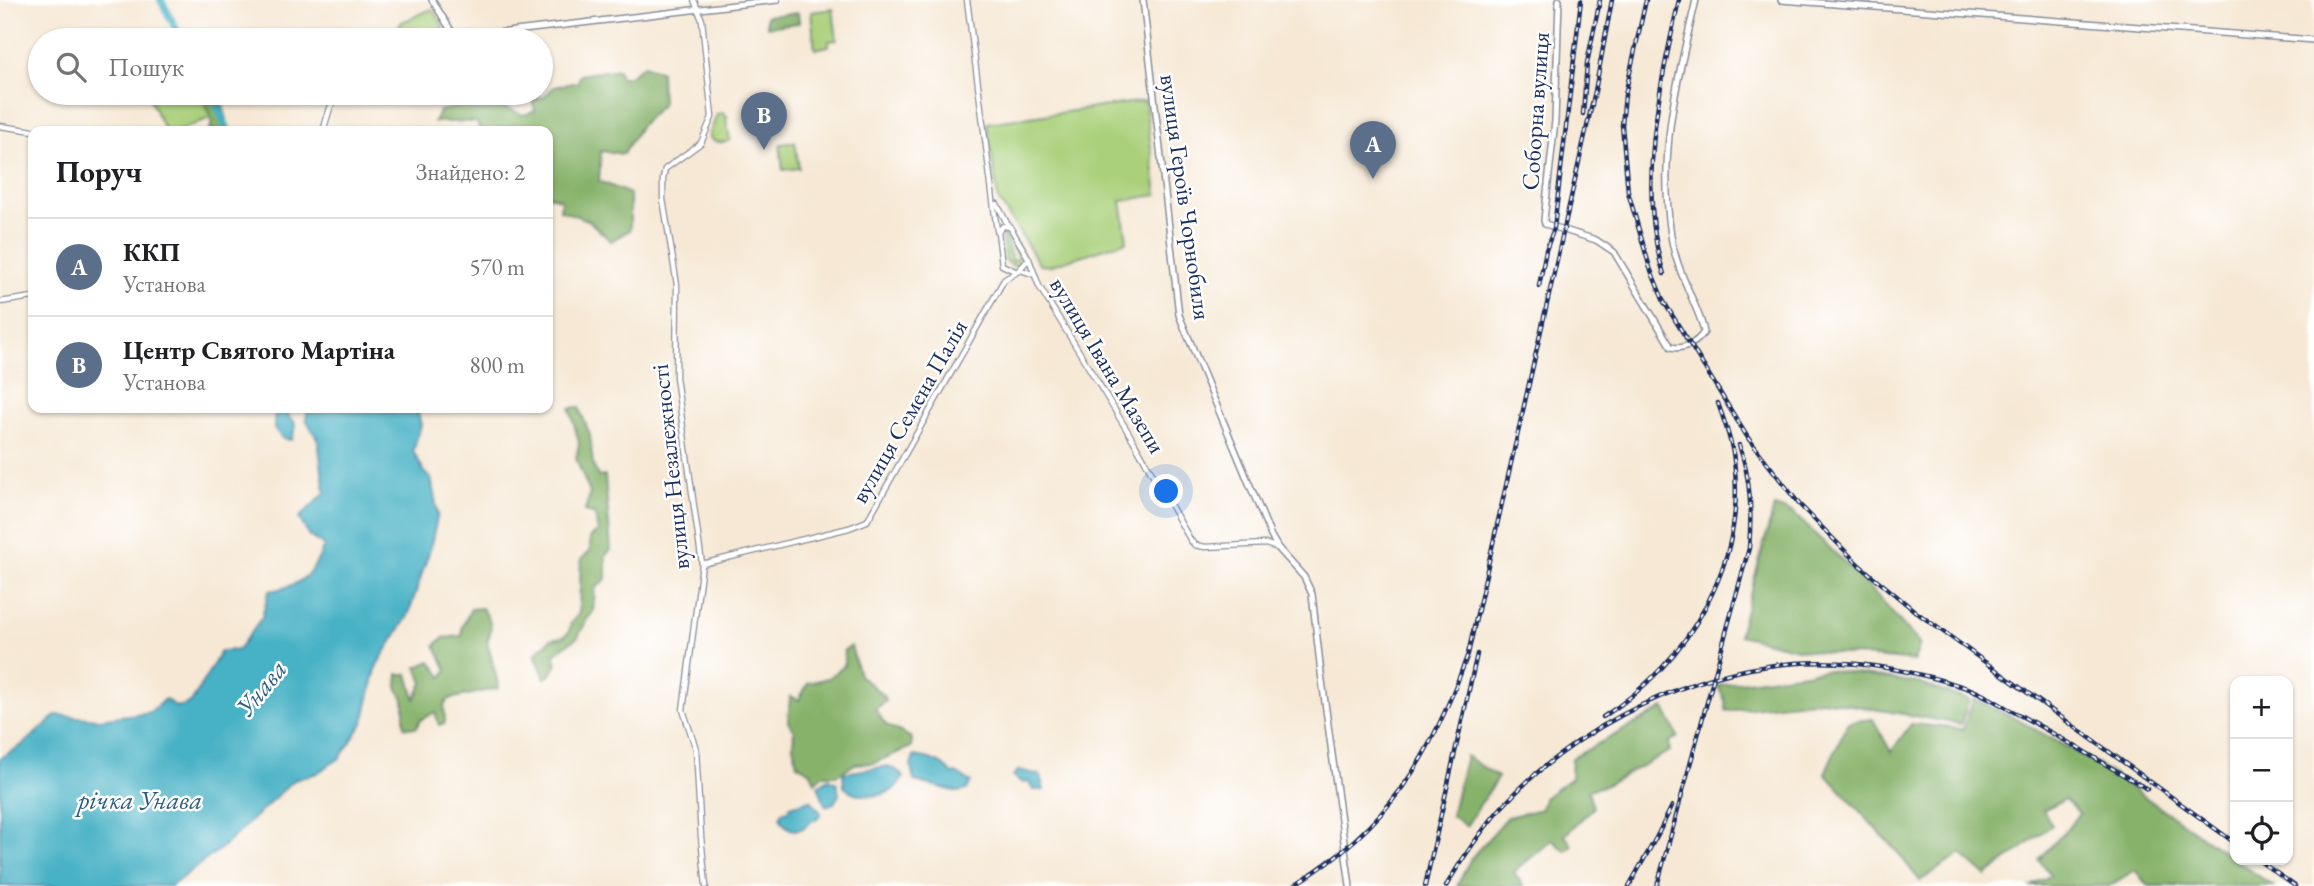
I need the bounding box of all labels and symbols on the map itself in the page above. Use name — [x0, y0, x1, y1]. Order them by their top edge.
street label: Соборна вулиця — [1514, 31, 1556, 191]
street label: вулиця Героїв Чорнобиля — [1153, 72, 1219, 322]
pin: B — [741, 92, 787, 150]
pin: A — [1350, 121, 1396, 179]
street label: вулиця Івана Мазепи — [1043, 271, 1173, 459]
street label: вулиця Семена Палія — [844, 313, 974, 508]
street label: вулиця Незалежності — [644, 363, 696, 571]
your location — [1149, 474, 1183, 508]
water label: Унава — [228, 653, 294, 723]
water label: річка Унава — [74, 783, 202, 817]

